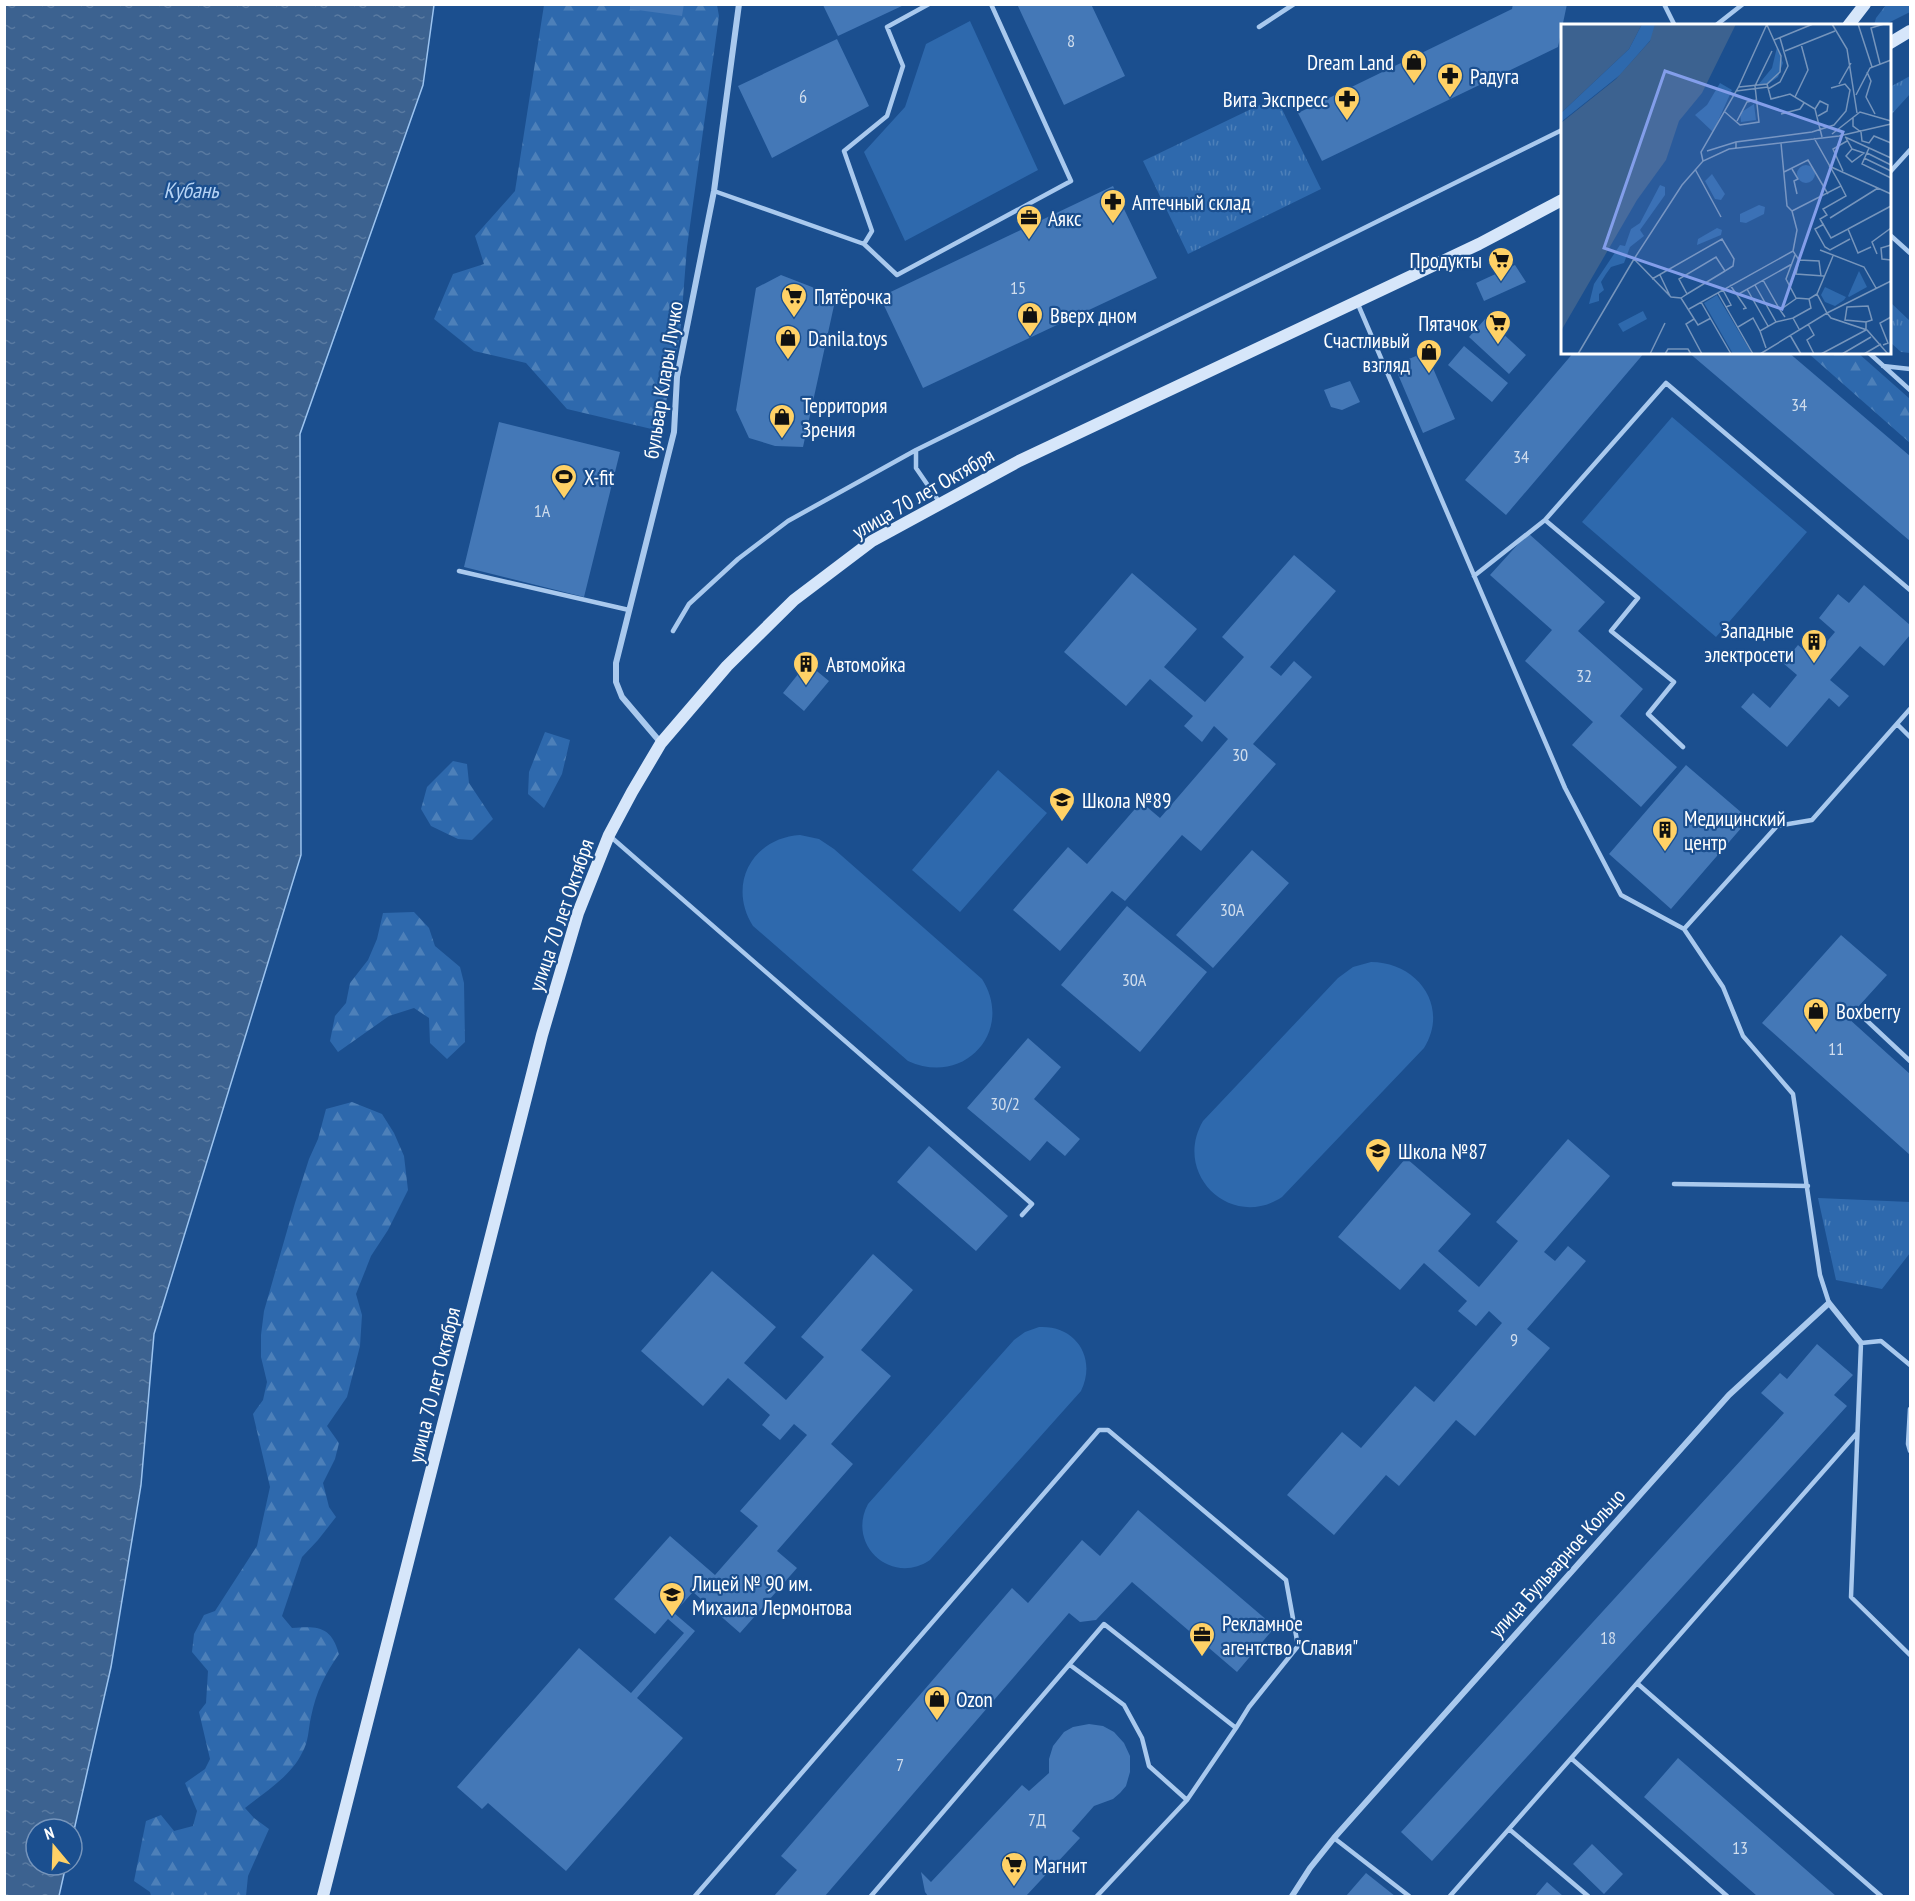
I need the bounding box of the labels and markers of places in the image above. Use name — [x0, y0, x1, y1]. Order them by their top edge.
shop icon: Dream Land — [1399, 47, 1429, 85]
place label: Dream Land — [1307, 49, 1394, 76]
pharmacy icon: Радуга — [1435, 61, 1465, 99]
place label: Радуга — [1470, 63, 1519, 90]
pharmacy icon: Вита Экспресс — [1332, 84, 1362, 122]
place label: Вита Экспресс — [1223, 86, 1329, 113]
pharmacy icon: Аптечный склад — [1098, 187, 1128, 225]
place label: Аптечный склад — [1132, 189, 1251, 216]
office icon: Аякс — [1014, 203, 1044, 241]
place label: Аякс — [1048, 205, 1082, 232]
supermarket icon: Продукты — [1486, 245, 1516, 283]
place label: Продукты — [1409, 247, 1482, 274]
supermarket icon: Пятёрочка — [779, 281, 809, 319]
place label: Пятёрочка — [814, 283, 891, 310]
shop icon: Вверх дном — [1015, 300, 1045, 338]
place label: Вверх дном — [1050, 302, 1137, 329]
supermarket icon: Пятачок — [1483, 308, 1513, 346]
place label: Пятачок — [1418, 310, 1478, 337]
shop icon: Danila.toys — [773, 323, 803, 361]
place label: Danila.toys — [808, 325, 888, 352]
place label: Счастливый взгляд — [1324, 327, 1410, 378]
shop icon: Счастливый взгляд — [1414, 337, 1444, 375]
place label: Территория Зрения — [802, 392, 887, 443]
shop icon: Территория Зрения — [767, 402, 797, 440]
sports icon: X-fit — [549, 462, 579, 500]
place label: X-fit — [584, 464, 614, 491]
place label: Западные электросети — [1704, 617, 1794, 668]
building icon: Западные электросети — [1799, 627, 1829, 665]
building icon: Автомойка — [791, 649, 821, 687]
place label: Автомойка — [826, 651, 906, 678]
school or university icon: Школа №89 — [1047, 785, 1077, 823]
place label: Школа №89 — [1082, 787, 1171, 814]
place label: Медицинский центр — [1684, 805, 1786, 856]
building icon: Медицинский центр — [1650, 815, 1680, 853]
shop icon: Boxberry — [1801, 996, 1831, 1034]
place label: Boxberry — [1836, 998, 1901, 1025]
school or university icon: Школа №87 — [1363, 1136, 1393, 1174]
place label: Школа №87 — [1398, 1138, 1487, 1165]
place label: Лицей № 90 им. Михаила Лермонтова — [691, 1570, 852, 1621]
school or university icon: Лицей № 90 им. Михаила Лермонтова — [657, 1580, 687, 1618]
place label: Рекламное агентство "Славия" — [1222, 1610, 1358, 1661]
office icon: Рекламное агентство "Славия" — [1187, 1620, 1217, 1658]
shop icon: Ozon — [922, 1684, 952, 1722]
place label: Ozon — [956, 1686, 993, 1713]
supermarket icon: Магнит — [999, 1850, 1029, 1888]
place label: Магнит — [1034, 1852, 1087, 1879]

